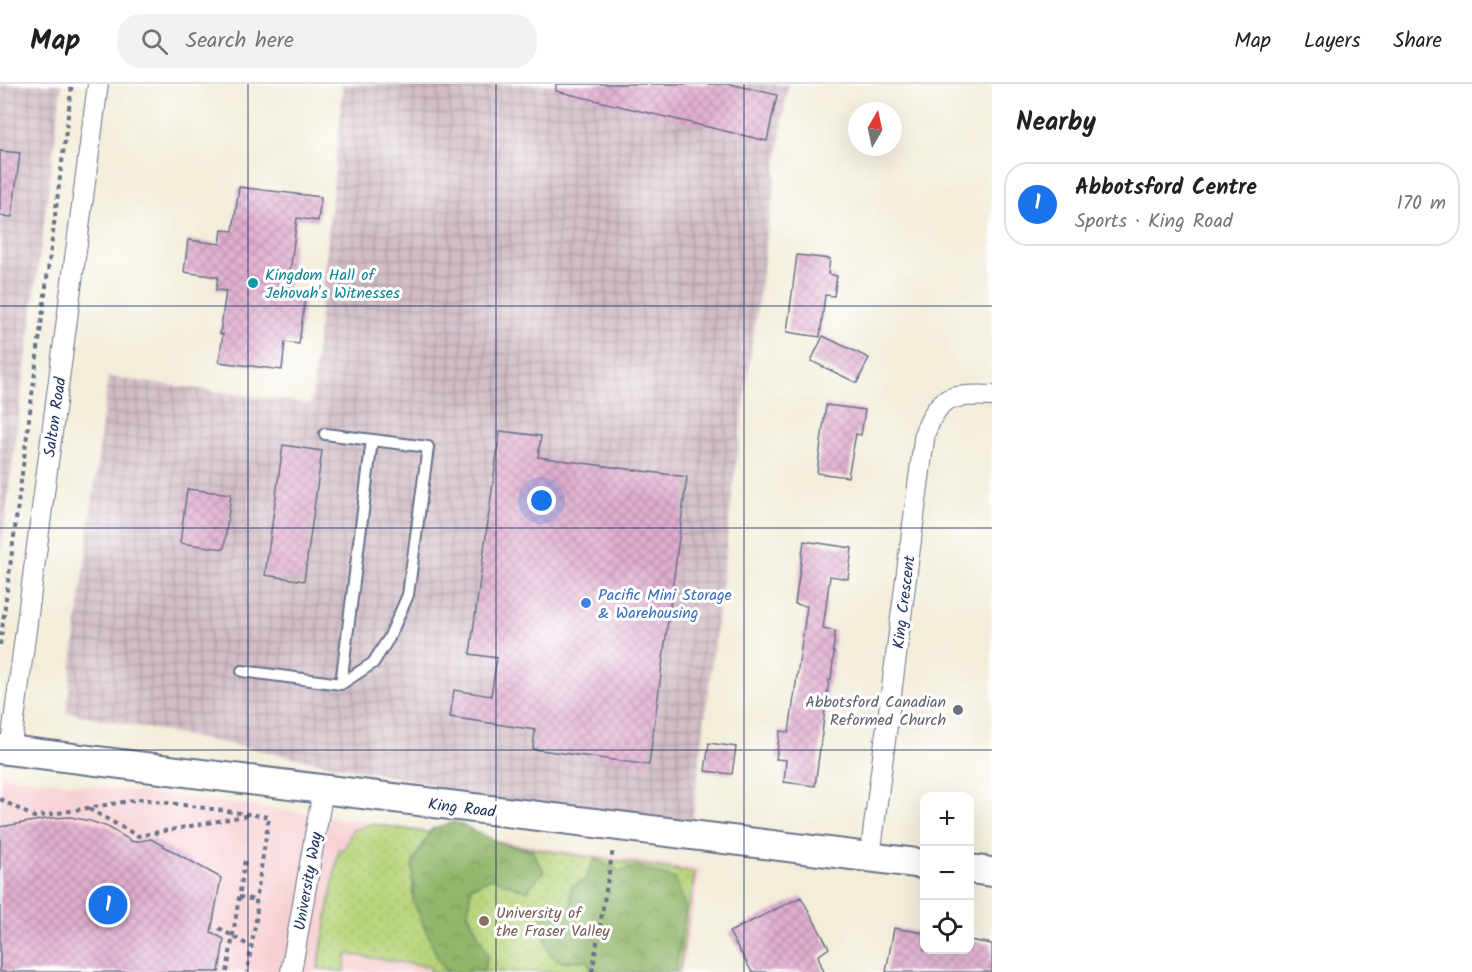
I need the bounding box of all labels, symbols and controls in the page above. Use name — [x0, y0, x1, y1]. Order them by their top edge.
search box — [117, 14, 537, 68]
text: Map — [30, 19, 81, 64]
text: Search here — [186, 24, 294, 59]
icon: search — [138, 25, 171, 58]
text: Map — [1234, 25, 1271, 58]
text: Layers — [1304, 25, 1360, 58]
text: Share — [1393, 25, 1442, 58]
north arrow — [848, 102, 902, 156]
text: Nearby — [1016, 102, 1096, 144]
text: Abbotsford Centre — [1075, 171, 1257, 206]
text: 1 — [1034, 188, 1041, 220]
text: 170 m — [1397, 188, 1446, 220]
text: Sports · King Road — [1075, 206, 1233, 238]
place label: Kingdom Hall of Jehovah's Witnesses — [265, 263, 400, 306]
marker: Kingdom Hall of Jehovah's Witnesses — [246, 276, 260, 290]
street label: Salton Road — [38, 375, 74, 459]
your location — [527, 486, 556, 515]
street label: King Crescent — [886, 553, 923, 650]
place label: Pacific Mini Storage & Warehousing — [598, 583, 732, 626]
marker: Pacific Mini Storage & Warehousing — [579, 596, 593, 610]
place label: Abbotsford Canadian Reformed Church — [805, 690, 946, 733]
marker: Abbotsford Canadian Reformed Church — [951, 703, 965, 717]
street label: King Road — [427, 792, 498, 825]
map controls — [920, 792, 974, 954]
button: + — [920, 792, 974, 846]
street label: University Way — [288, 830, 330, 932]
button: − — [920, 846, 974, 900]
pin: 1 — [88, 882, 128, 928]
button: locate — [920, 900, 974, 954]
place label: University of the Fraser Valley — [496, 901, 610, 944]
marker: University of the Fraser Valley — [477, 914, 491, 928]

